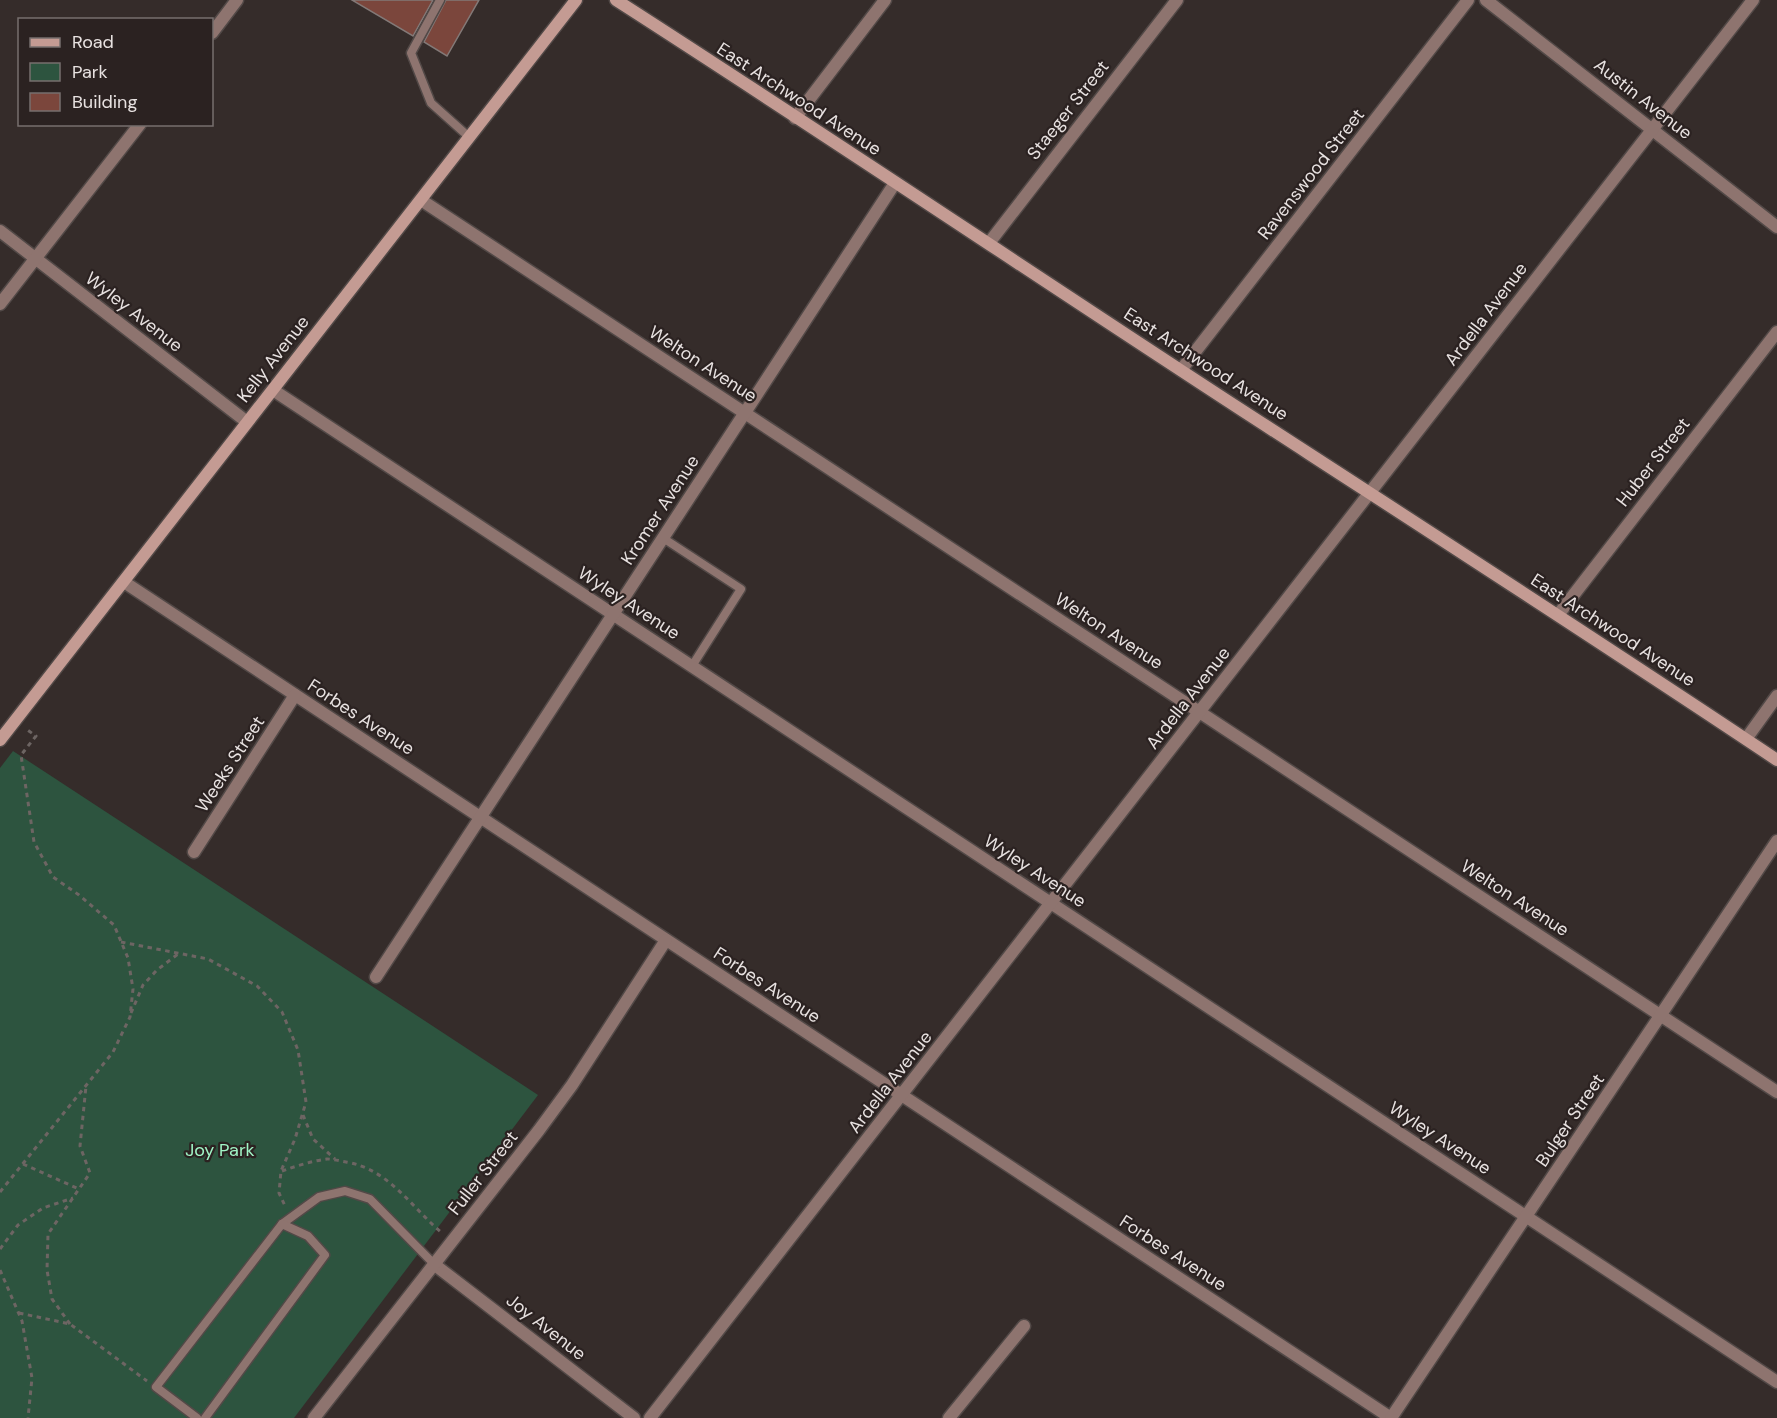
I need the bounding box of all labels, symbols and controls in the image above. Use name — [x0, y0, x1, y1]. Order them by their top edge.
legend — [18, 18, 213, 126]
text: Road — [72, 30, 114, 54]
street label: East Archwood Avenue — [712, 37, 886, 161]
street label: Austin Avenue — [1589, 53, 1697, 145]
street label: Staeger Street — [1022, 55, 1114, 165]
text: Park — [72, 60, 108, 84]
text: Building — [72, 90, 137, 114]
street label: Ravenswood Street — [1252, 104, 1370, 244]
street label: Ardella Avenue — [1439, 257, 1533, 371]
street label: Wyley Avenue — [80, 266, 188, 358]
street label: East Archwood Avenue — [1119, 302, 1293, 426]
street label: Kelly Avenue — [231, 311, 315, 407]
street label: Welton Avenue — [644, 320, 762, 408]
street label: Huber Street — [1611, 413, 1695, 511]
street label: Kromer Avenue — [616, 450, 704, 570]
street label: Wyley Avenue — [573, 561, 685, 645]
street label: East Archwood Avenue — [1526, 568, 1700, 692]
street label: Welton Avenue — [1050, 587, 1168, 675]
street label: Ardella Avenue — [1141, 642, 1235, 754]
street label: Forbes Avenue — [303, 673, 419, 761]
street label: Weeks Street — [190, 711, 270, 817]
street label: Wyley Avenue — [979, 829, 1091, 913]
street label: Welton Avenue — [1456, 854, 1574, 942]
street label: Forbes Avenue — [709, 941, 825, 1029]
street label: Ardella Avenue — [843, 1026, 937, 1138]
street label: Bulger Street — [1530, 1069, 1610, 1171]
street label: Wyley Avenue — [1384, 1096, 1496, 1180]
street label: Fuller Street — [443, 1126, 523, 1220]
park label: Joy Park — [185, 1138, 255, 1162]
street label: Forbes Avenue — [1115, 1209, 1231, 1297]
street label: Joy Avenue — [501, 1288, 591, 1366]

